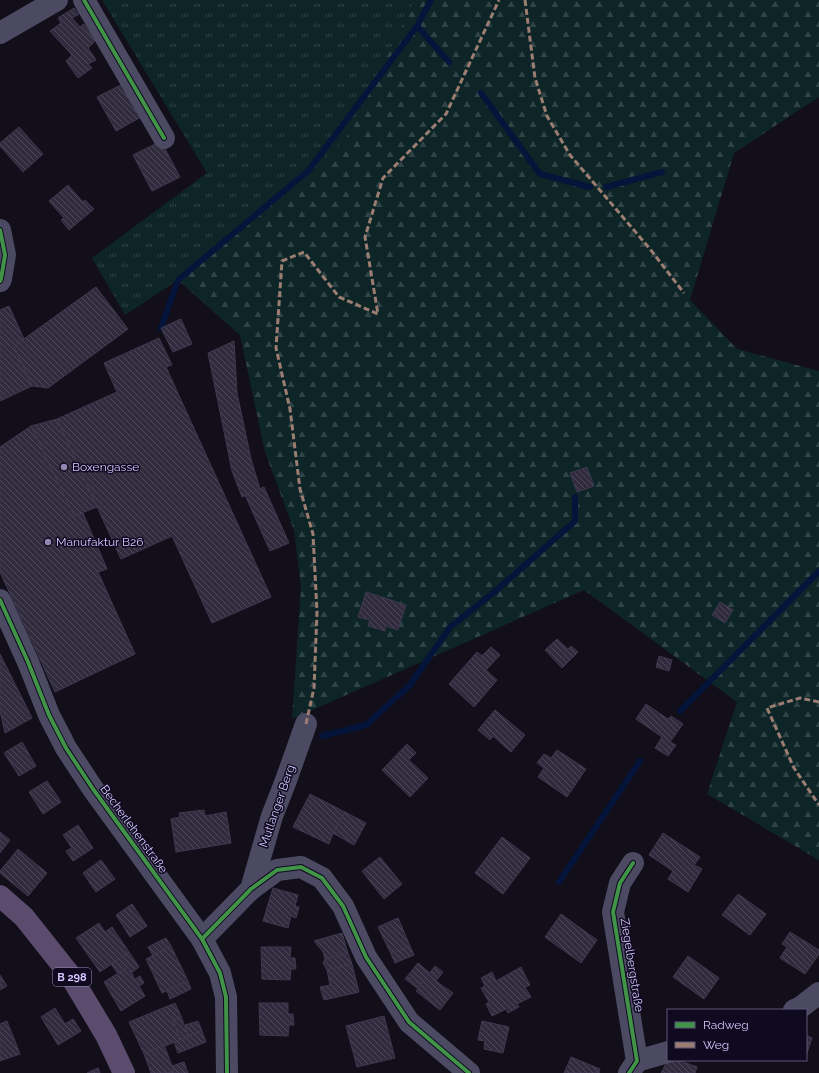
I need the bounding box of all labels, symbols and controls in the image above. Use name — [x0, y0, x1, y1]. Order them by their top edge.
place label: Boxengasse — [72, 460, 139, 474]
marker: Boxengasse — [59, 462, 69, 472]
place label: Manufaktur B26 — [56, 535, 144, 549]
marker: Manufaktur B26 — [43, 537, 53, 547]
street label: Mutlanger Berg — [256, 763, 298, 849]
street label: Becherlehenstraße — [97, 782, 171, 876]
street label: Ziegelbergstraße — [618, 917, 646, 1013]
road number: B 298 — [53, 968, 91, 986]
legend — [667, 1009, 807, 1061]
text: Radweg — [703, 1018, 749, 1032]
text: Weg — [703, 1038, 729, 1052]

